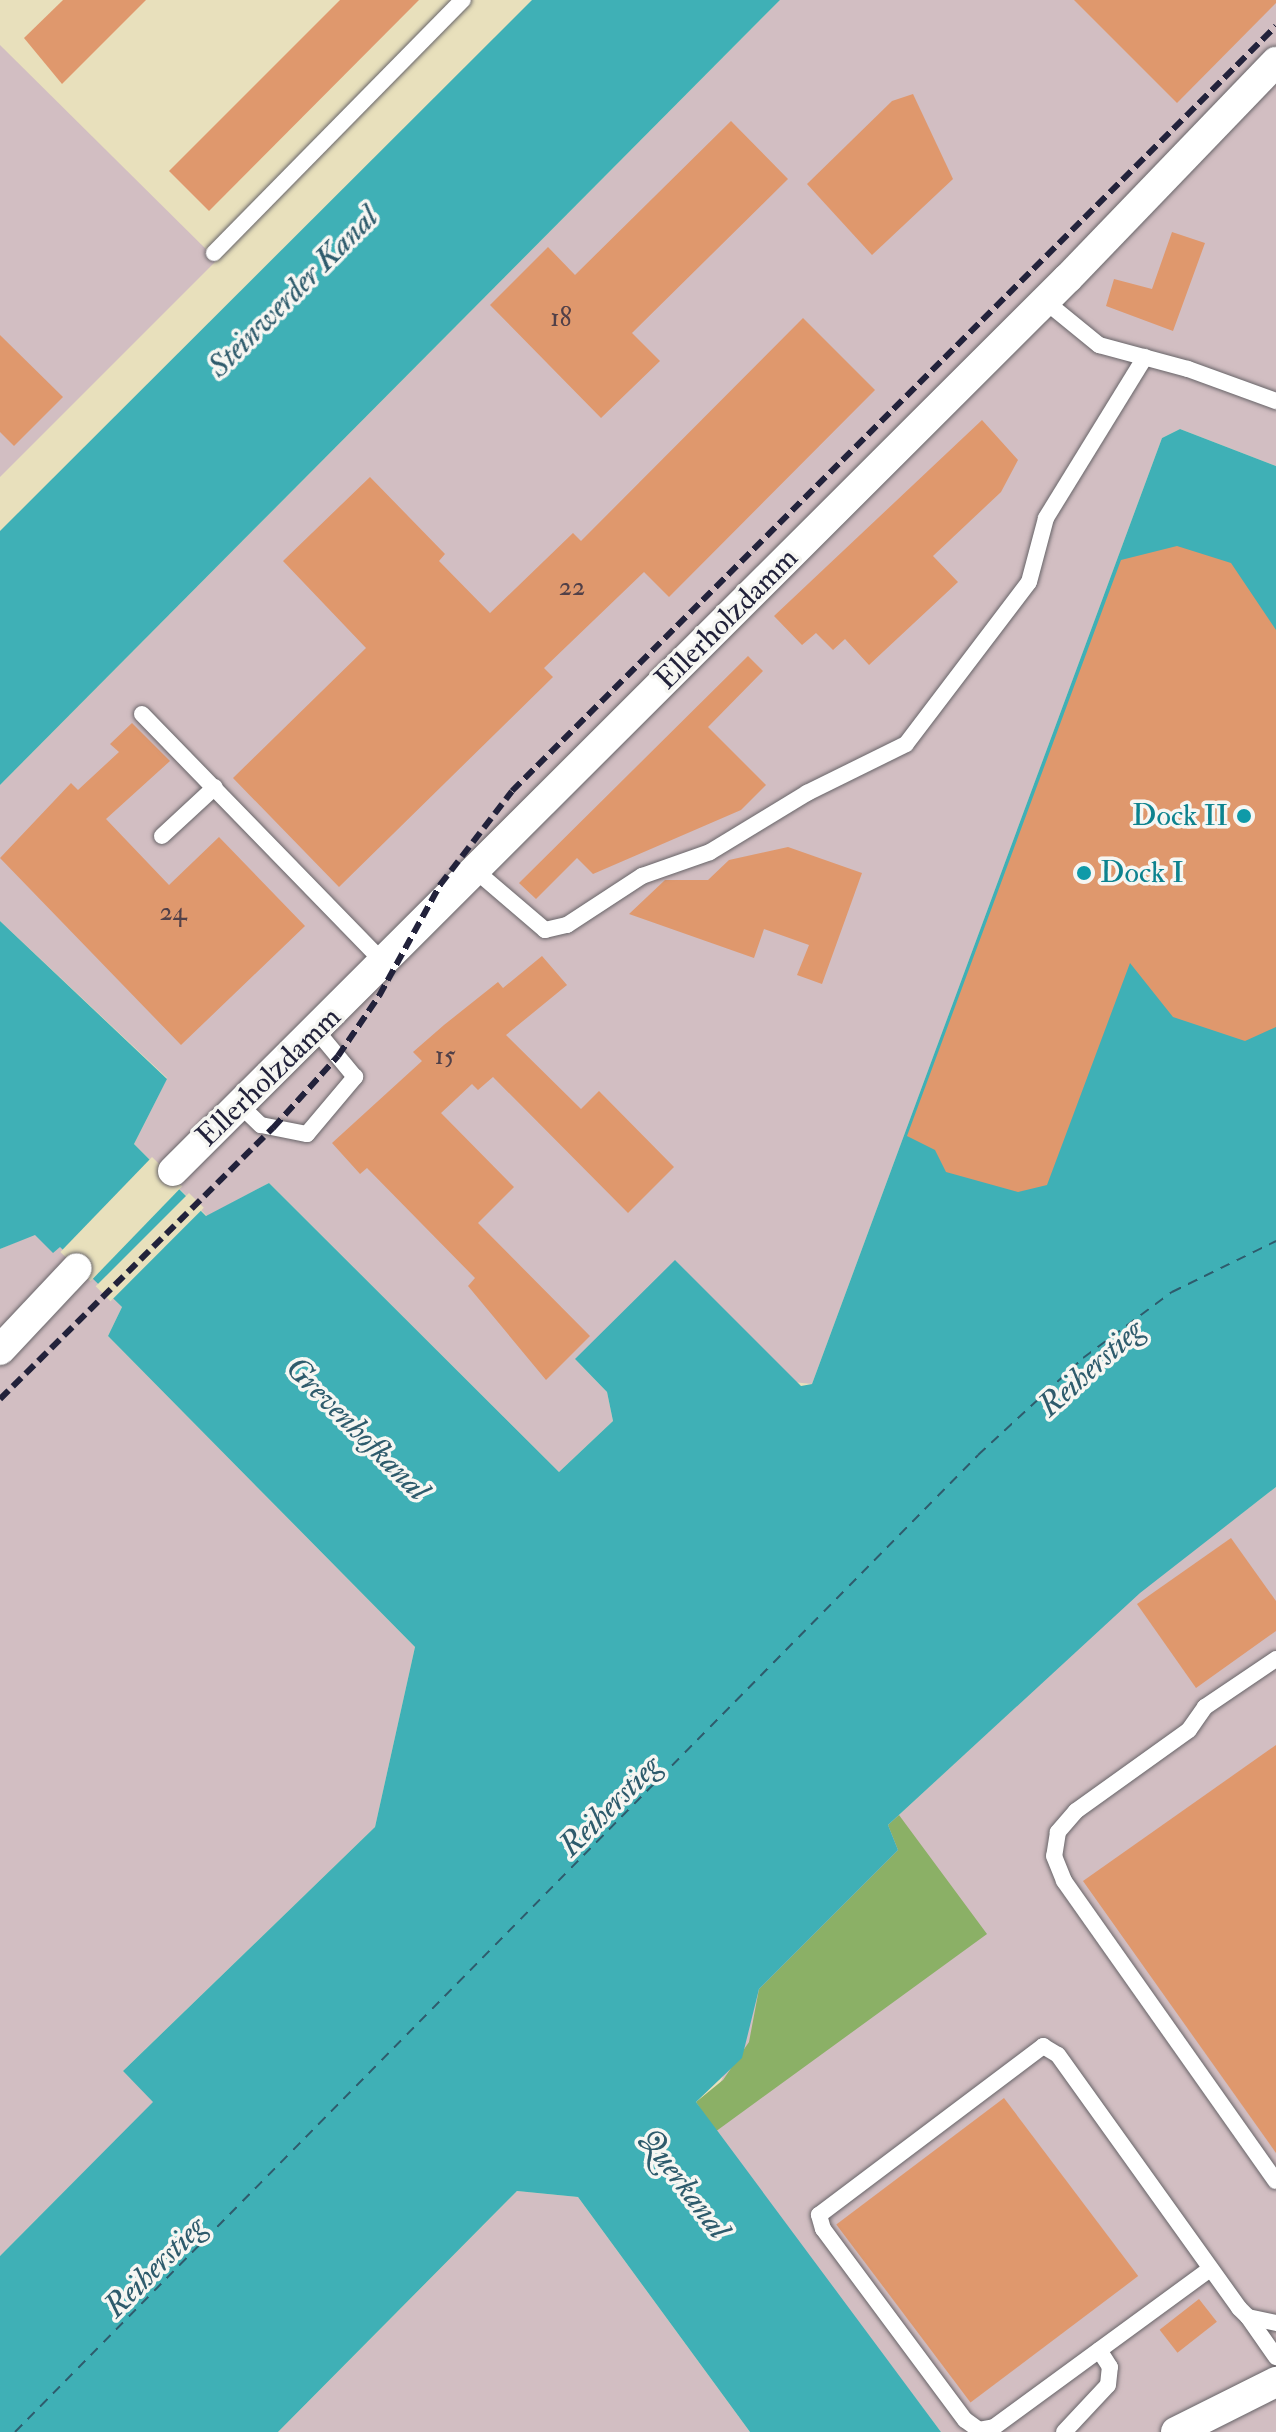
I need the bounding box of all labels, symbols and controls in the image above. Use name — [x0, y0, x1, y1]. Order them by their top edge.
water label: Steinwerder Kanal — [200, 199, 386, 385]
house number: 18 — [550, 303, 572, 335]
street label: Ellerholzdamm — [648, 540, 806, 698]
house number: 22 — [559, 572, 585, 604]
place label: Dock II — [1132, 798, 1228, 834]
marker: Dock II — [1235, 807, 1253, 825]
place label: Dock I — [1100, 855, 1184, 891]
marker: Dock I — [1075, 864, 1093, 882]
house number: 24 — [159, 897, 187, 929]
street label: Ellerholzdamm — [189, 999, 349, 1155]
house number: 15 — [435, 1041, 455, 1073]
water label: Reiherstieg — [1031, 1311, 1151, 1425]
water label: Grevenhofkanal — [277, 1349, 437, 1509]
water label: Reiherstieg — [551, 1747, 669, 1865]
water label: Querkanal — [630, 2121, 738, 2247]
water label: Reiherstieg — [96, 2208, 214, 2326]

